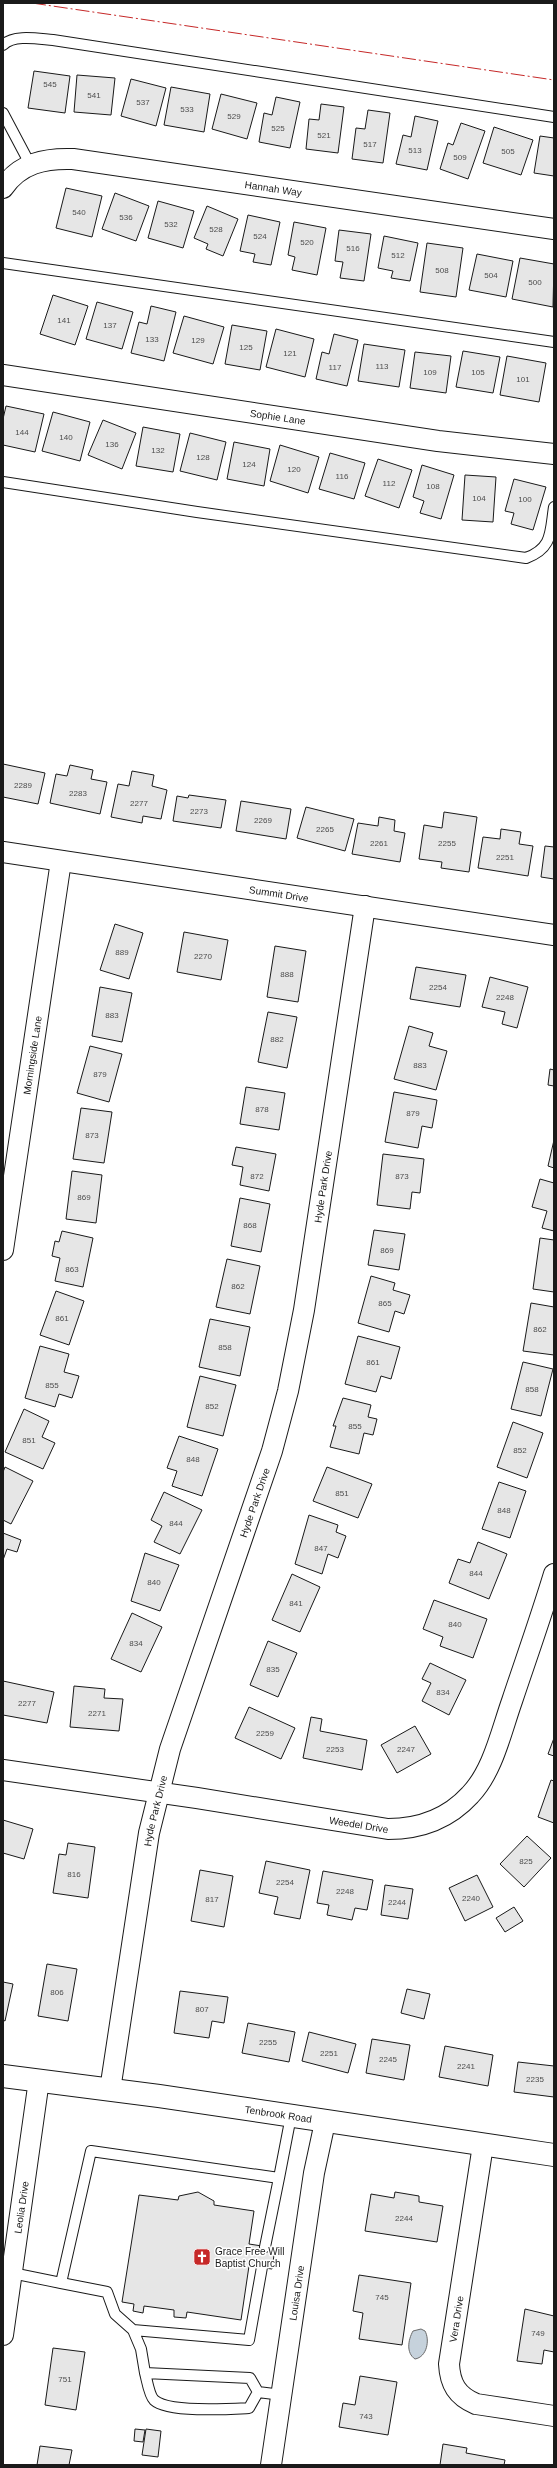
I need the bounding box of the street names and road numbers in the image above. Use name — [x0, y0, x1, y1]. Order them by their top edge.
street label: Hannah Way — [244, 179, 303, 198]
street label: Sophie Lane — [249, 408, 307, 427]
street label: Summit Drive — [248, 884, 310, 904]
street label: Morningside Lane — [21, 1015, 44, 1095]
street label: Hyde Park Drive — [312, 1149, 334, 1223]
street label: Hyde Park Drive — [238, 1466, 272, 1539]
street label: Hyde Park Drive — [142, 1774, 169, 1847]
street label: Weedel Drive — [328, 1815, 390, 1835]
street label: Tenbrook Road — [244, 2104, 313, 2125]
street label: Leolia Drive — [12, 2180, 31, 2234]
street label: Louisa Drive — [287, 2264, 306, 2321]
street label: Vera Drive — [447, 2295, 466, 2343]

